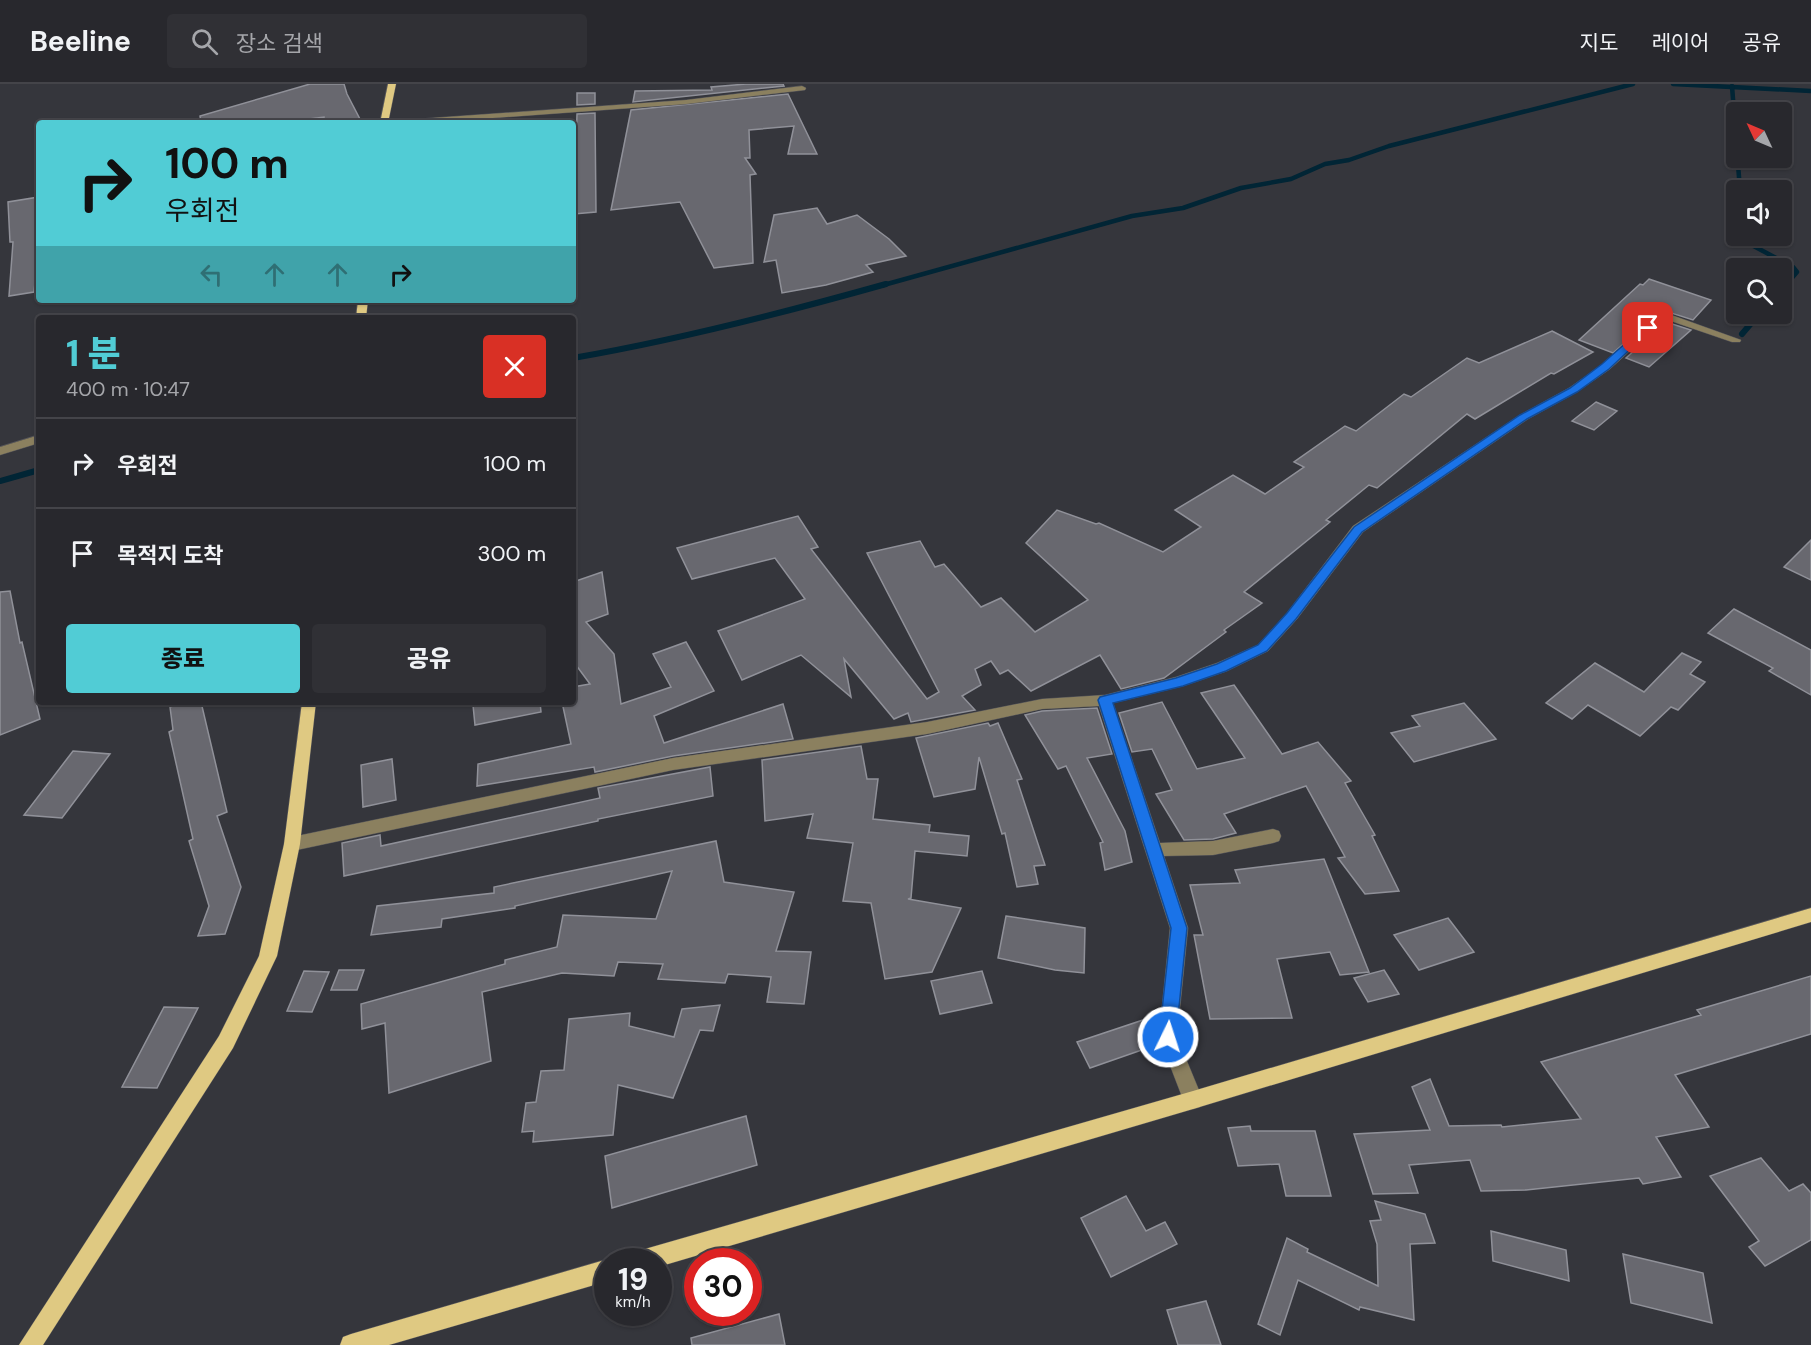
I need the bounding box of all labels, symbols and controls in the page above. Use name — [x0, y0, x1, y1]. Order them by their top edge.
search box — [167, 14, 587, 68]
text: Beeline — [30, 23, 131, 60]
icon: search — [188, 25, 221, 58]
text: 장소 검색 — [236, 29, 323, 58]
text: 지도 — [1580, 29, 1618, 57]
text: 레이어 — [1651, 29, 1709, 57]
text: 공유 — [1742, 29, 1781, 57]
north arrow — [1726, 102, 1792, 168]
map controls — [1726, 102, 1792, 324]
text: 100 m — [165, 136, 289, 191]
icon: right — [66, 144, 144, 222]
button: sound — [1726, 180, 1792, 246]
text: 우회전 — [165, 193, 240, 228]
icon: left — [195, 258, 228, 291]
icon: ahead — [258, 258, 291, 291]
icon: ahead — [321, 258, 354, 291]
icon: right — [384, 258, 417, 291]
button: search — [1726, 258, 1792, 324]
pin — [1622, 302, 1673, 353]
icon: arrive — [1631, 311, 1664, 344]
text: 1 분 — [66, 330, 121, 377]
button: close — [483, 335, 546, 398]
text: 400 m · 10:47 — [66, 376, 190, 402]
icon: right — [66, 447, 99, 480]
text: 100 m — [484, 449, 546, 478]
text: 우회전 — [117, 451, 178, 480]
icon: arrive — [66, 537, 99, 570]
text: 300 m — [477, 539, 546, 568]
text: 목적지 도착 — [117, 541, 223, 570]
button: 종료 — [66, 624, 300, 693]
button: 공유 — [312, 624, 546, 693]
position arrow — [1136, 1005, 1200, 1069]
speed limit sign: 30 — [684, 1248, 762, 1326]
text: 19 — [618, 1260, 648, 1299]
text: km/h — [615, 1292, 651, 1312]

